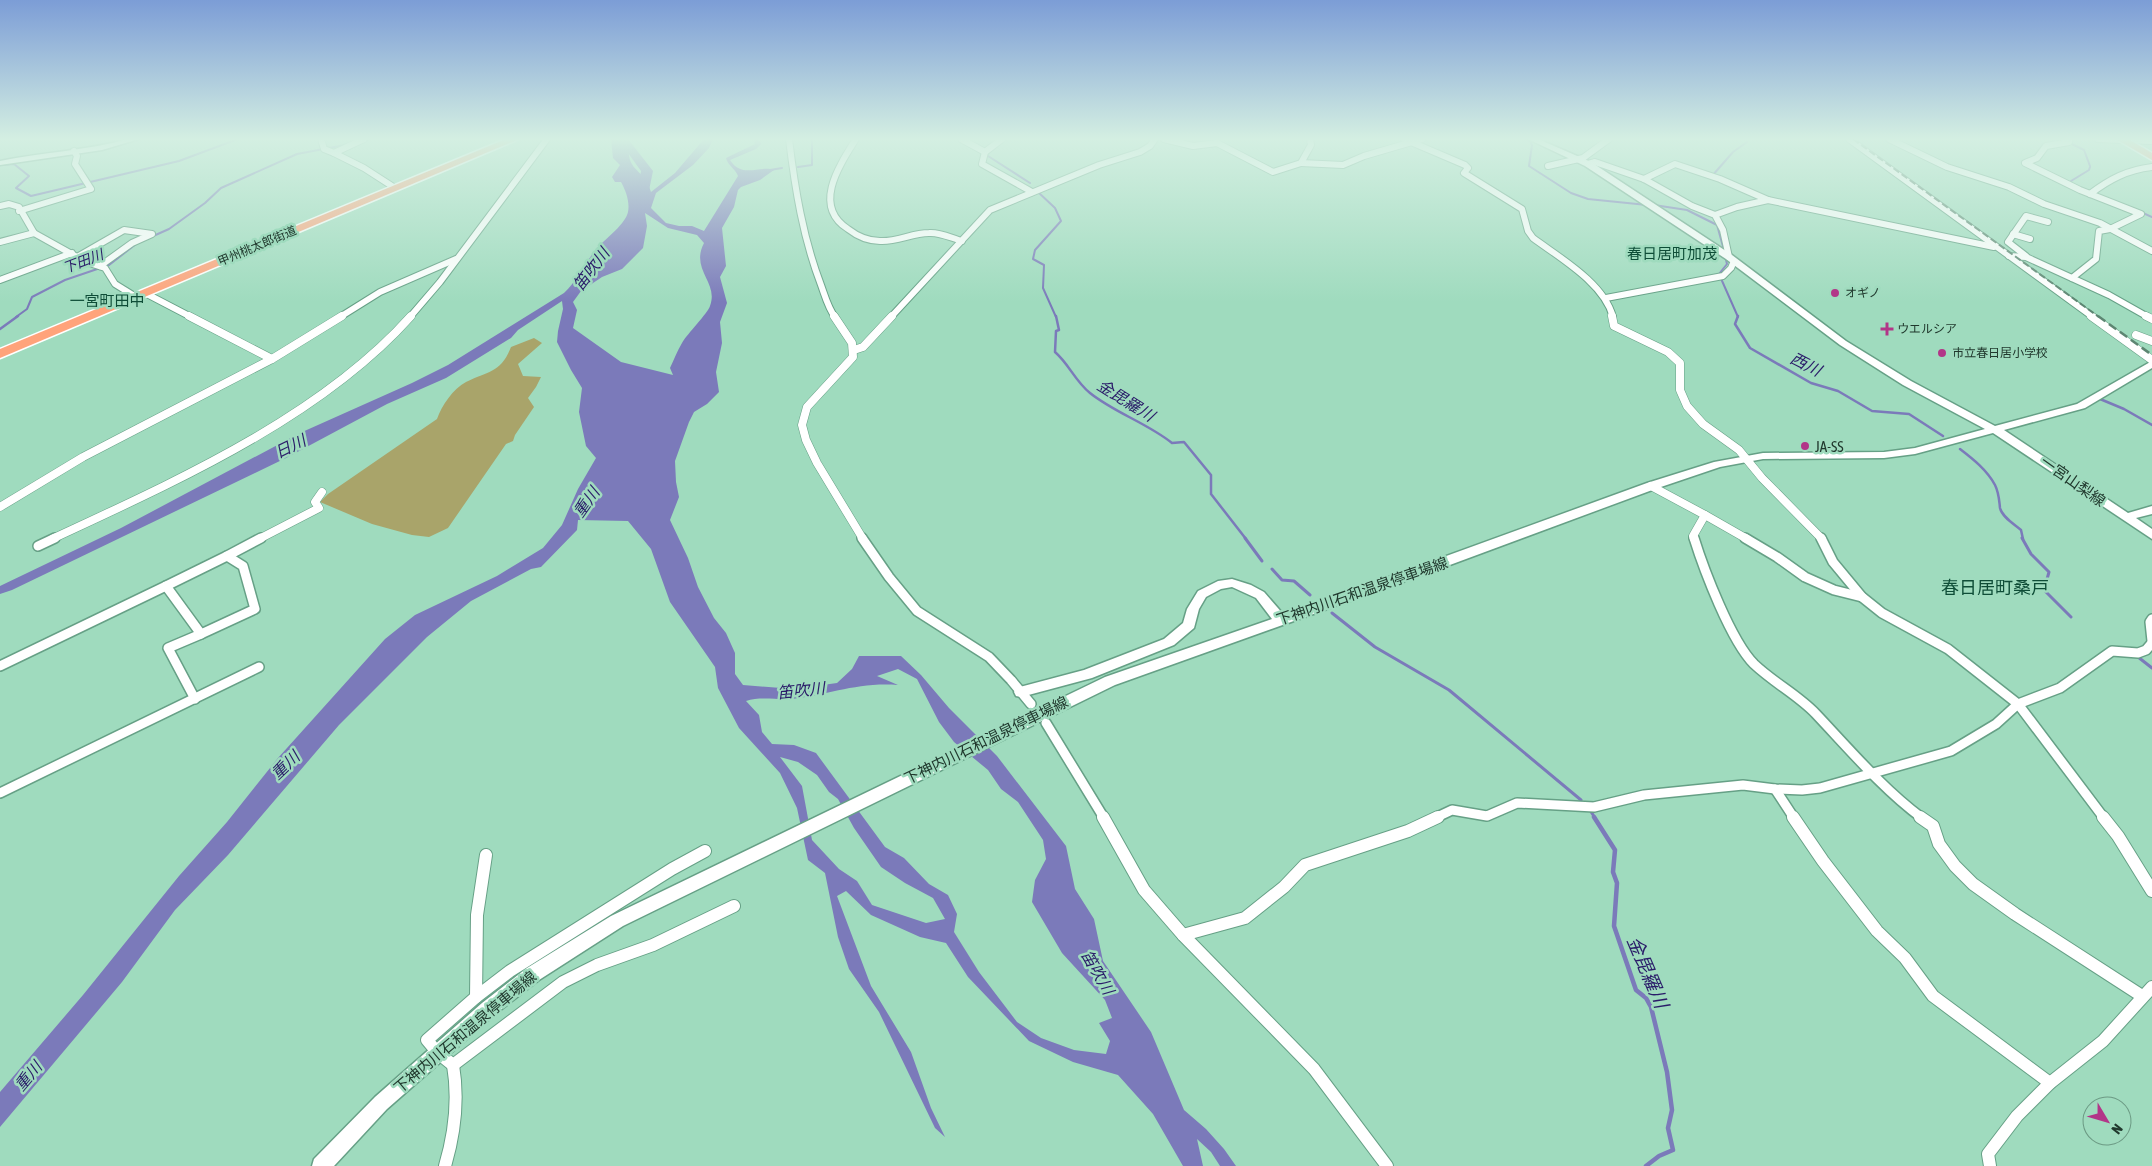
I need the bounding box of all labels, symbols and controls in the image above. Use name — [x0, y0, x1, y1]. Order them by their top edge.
street label: 甲州桃太郎街道 — [216, 223, 298, 269]
water label: 笛吹川 — [569, 243, 614, 294]
water label: 下田川 — [61, 245, 107, 276]
district label: 春日居町加茂 — [1627, 245, 1717, 262]
place label: オギノ — [1845, 286, 1881, 300]
marker: オギノ — [1829, 287, 1841, 299]
district label: 一宮町田中 — [69, 292, 145, 309]
place label: ウエルシア — [1897, 322, 1957, 336]
marker: ウエルシア — [1881, 323, 1893, 335]
place label: 市立春日居小学校 — [1952, 346, 2048, 360]
marker: 市立春日居小学校 — [1936, 347, 1948, 359]
water label: 西川 — [1788, 349, 1826, 380]
water label: 金毘羅川 — [1094, 375, 1160, 426]
water label: 日川 — [272, 430, 310, 461]
place label: JA-SS — [1815, 438, 1844, 455]
marker: JA-SS — [1799, 440, 1811, 452]
street label: 一宮山梨線 — [2037, 453, 2109, 509]
water label: 重川 — [569, 482, 604, 520]
street label: 下神内川石和温泉停車場線 — [1274, 554, 1450, 628]
district label: 春日居町桑戸 — [1941, 577, 2049, 598]
water label: 笛吹川 — [776, 678, 828, 701]
street label: 下神内川石和温泉停車場線 — [901, 693, 1071, 787]
water label: 重川 — [267, 746, 304, 783]
water label: 金毘羅川 — [1623, 933, 1674, 1013]
water label: 笛吹川 — [1078, 947, 1119, 999]
street label: 下神内川石和温泉停車場線 — [391, 968, 539, 1096]
water label: 重川 — [11, 1056, 46, 1094]
north arrow — [2082, 1096, 2132, 1146]
text: N — [2108, 1121, 2126, 1137]

